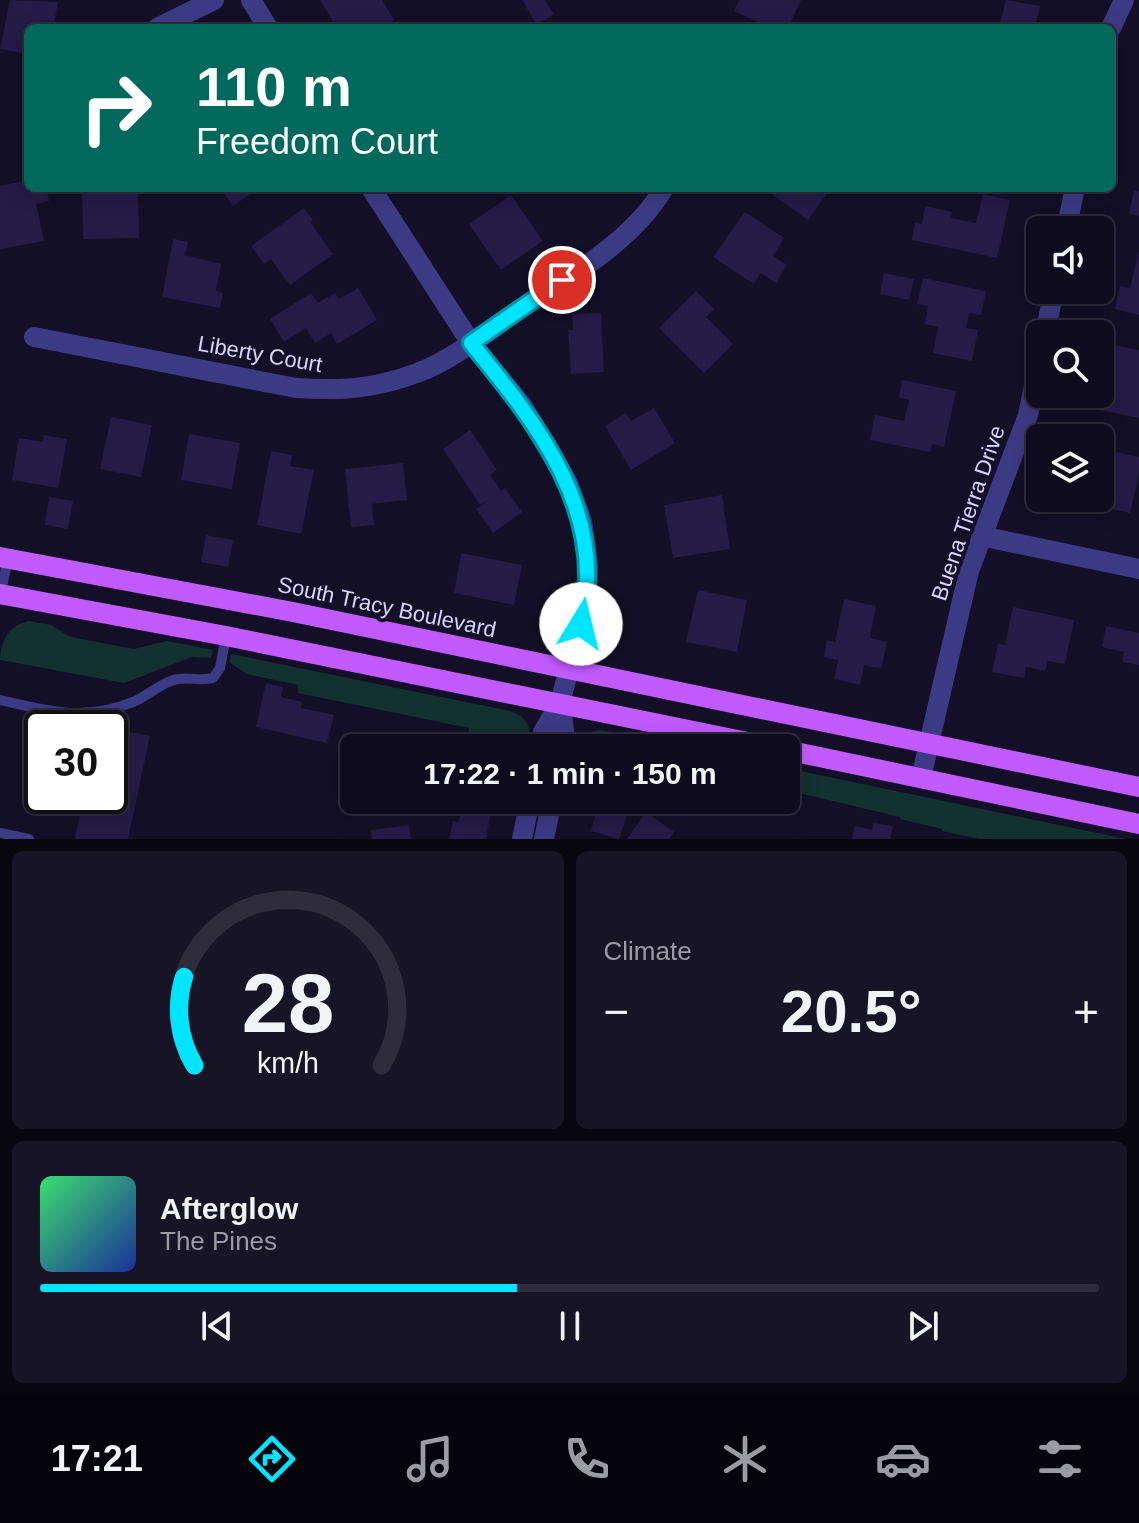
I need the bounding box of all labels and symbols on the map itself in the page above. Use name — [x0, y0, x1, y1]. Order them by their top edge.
pin — [528, 246, 596, 314]
street label: Liberty Court — [196, 331, 324, 377]
street label: Buena Tierra Drive — [926, 422, 1010, 604]
street label: South Tracy Boulevard — [276, 572, 498, 642]
position arrow — [539, 582, 623, 666]
speed limit sign: 30 — [24, 710, 128, 814]

